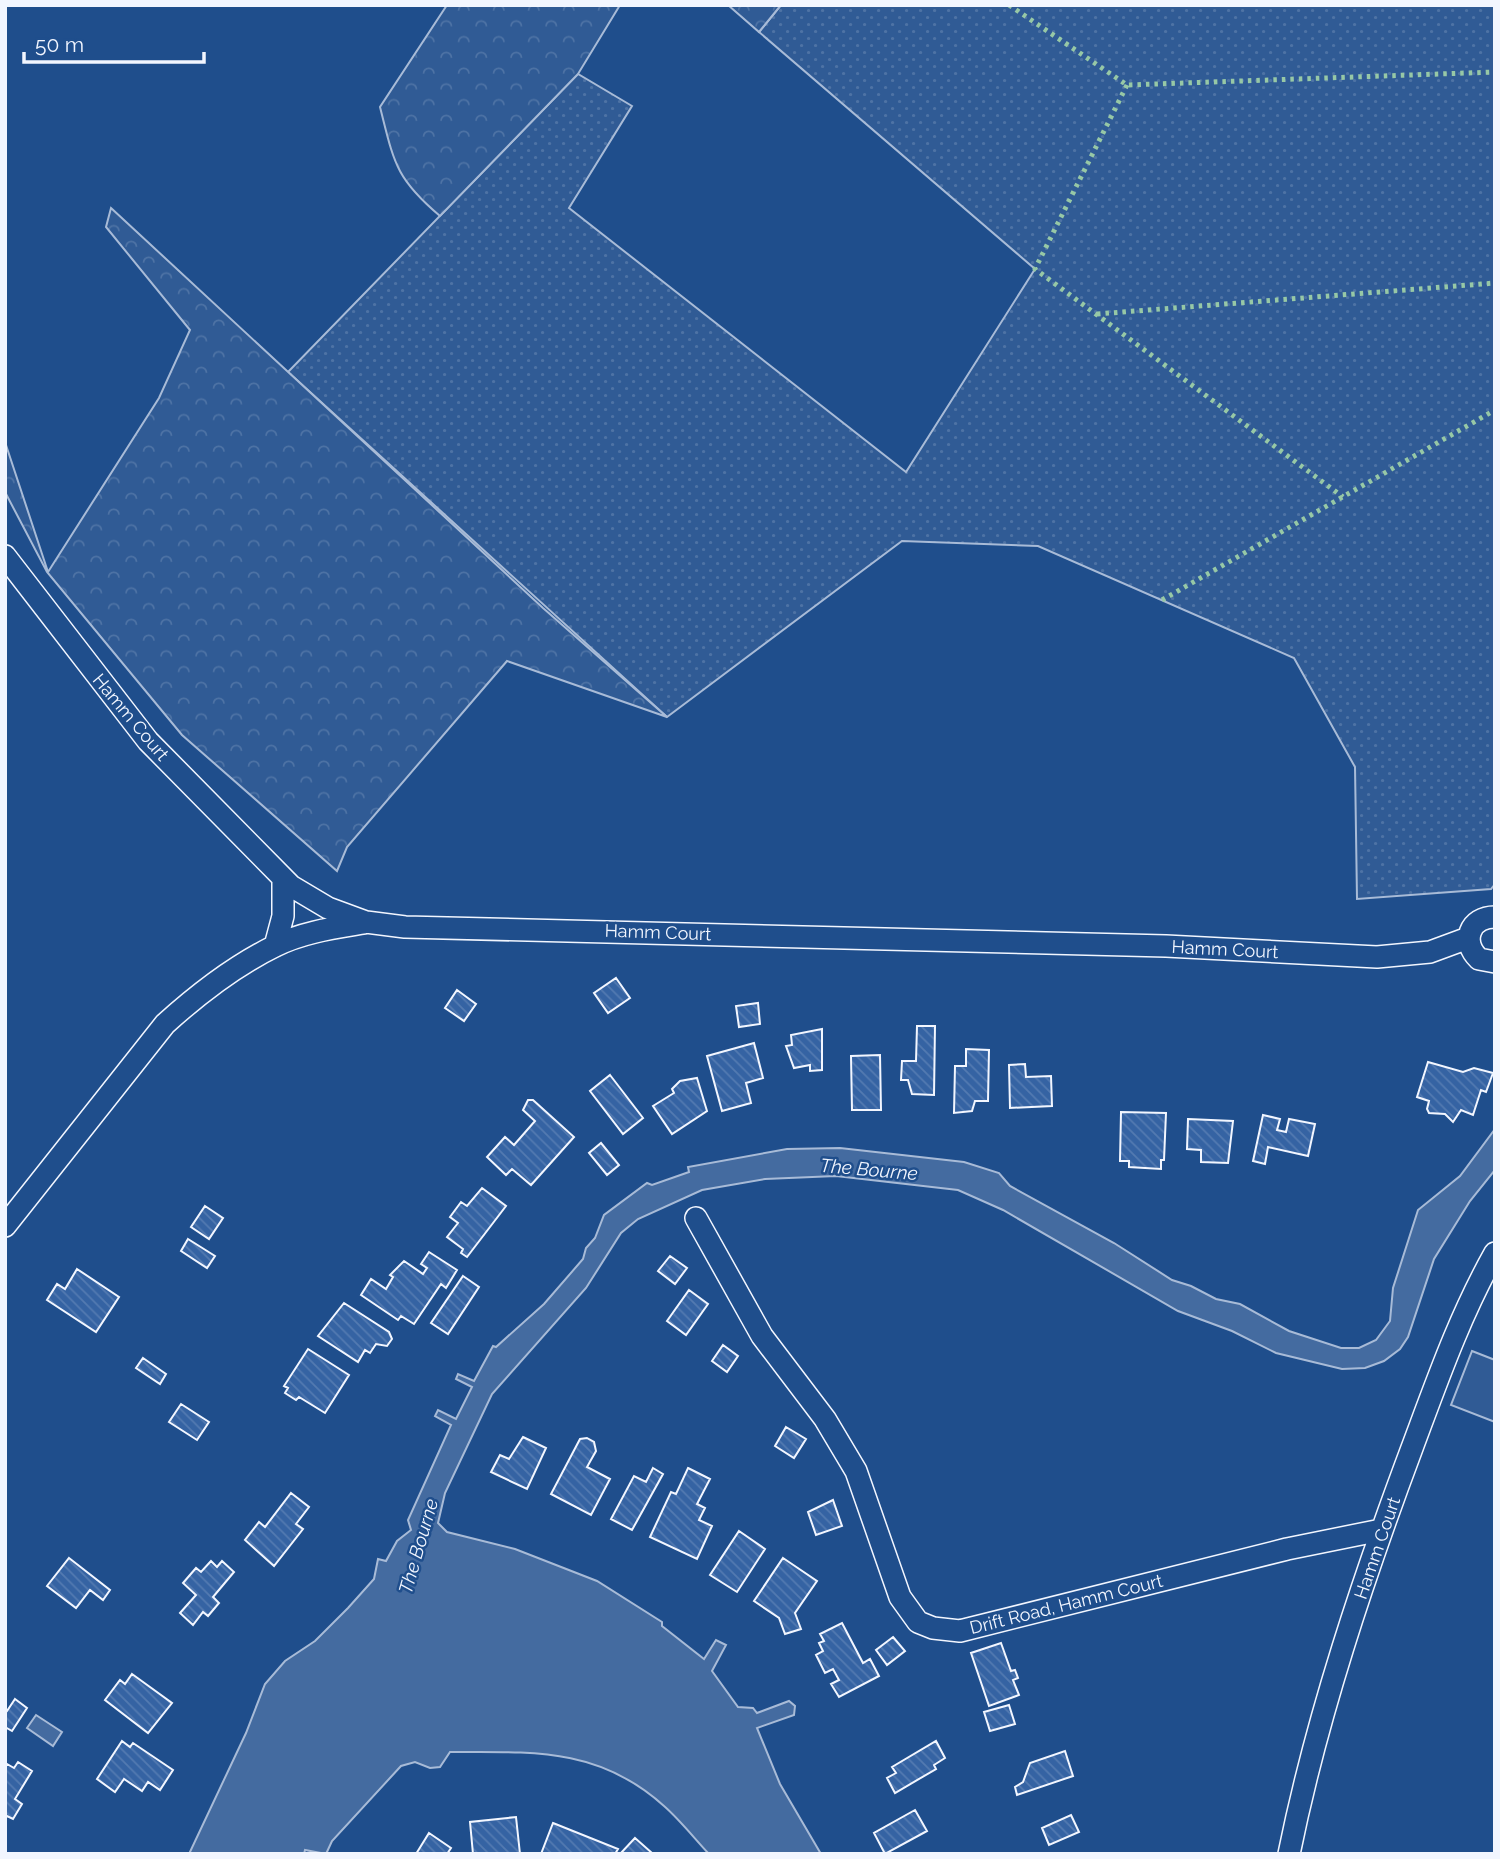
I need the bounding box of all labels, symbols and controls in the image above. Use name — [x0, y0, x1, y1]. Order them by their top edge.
scale bar — [24, 21, 205, 65]
text: 50 m — [35, 32, 84, 57]
street label: Hamm Court — [89, 669, 173, 765]
street label: Hamm Court — [604, 920, 712, 944]
street label: Hamm Court — [1171, 936, 1279, 962]
water label: The Bourne — [819, 1154, 919, 1184]
street label: Hamm Court — [1350, 1494, 1404, 1602]
water label: The Bourne — [394, 1496, 442, 1596]
street label: Drift Road, Hamm Court — [967, 1570, 1165, 1638]

